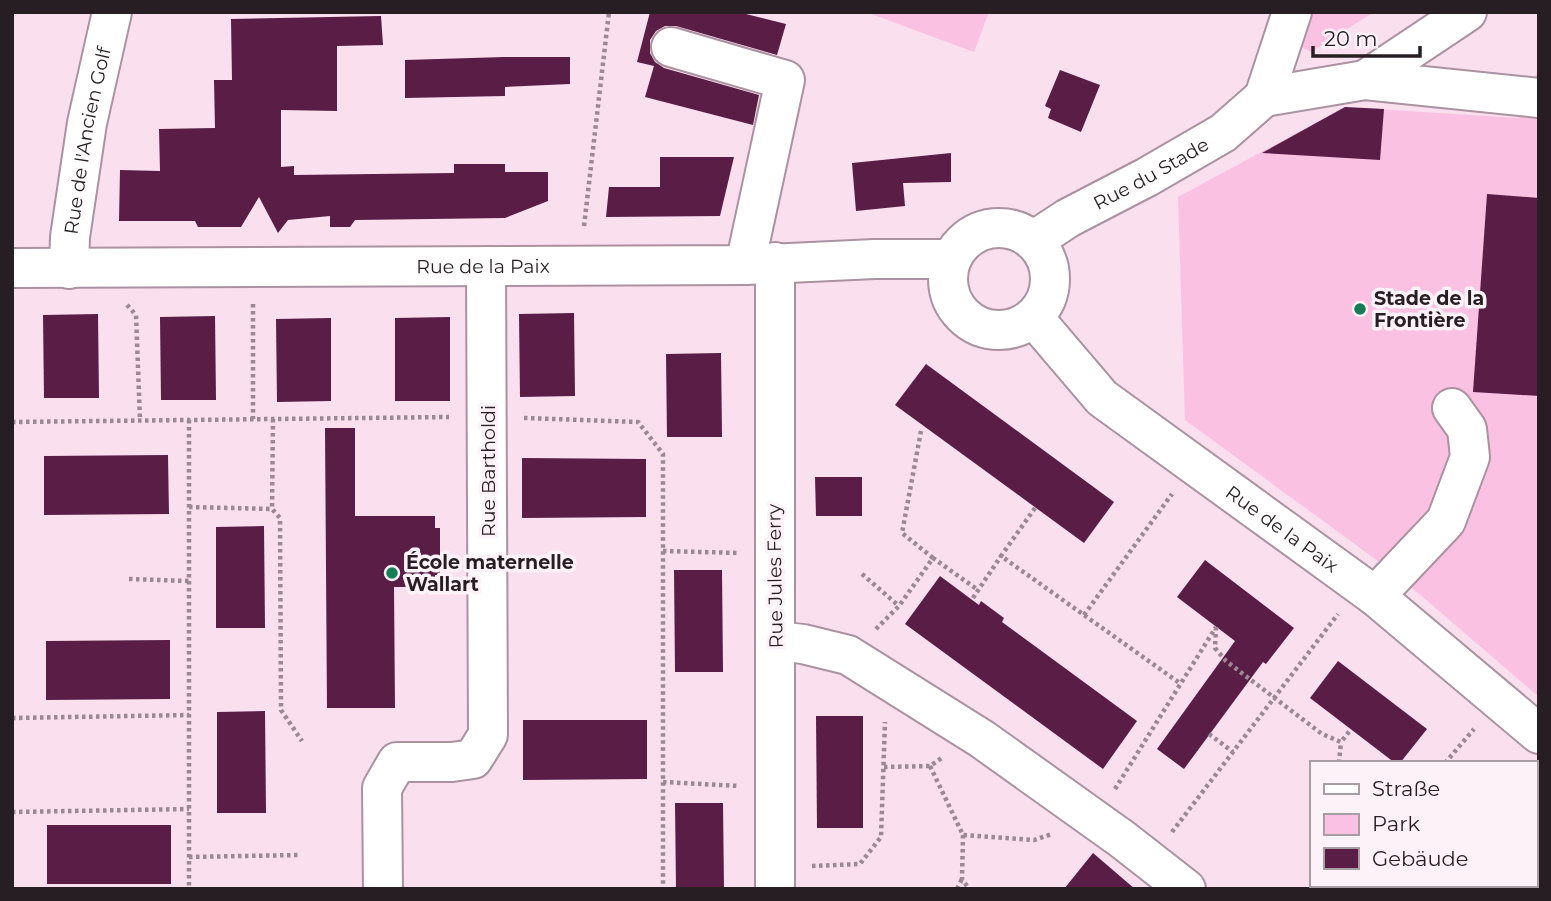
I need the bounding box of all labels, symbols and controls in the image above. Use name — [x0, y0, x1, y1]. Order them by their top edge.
scale bar — [1313, 14, 1420, 58]
text: 20 m — [1324, 26, 1378, 51]
street label: Rue de l'Ancien Golf — [59, 43, 116, 236]
street label: Rue du Stade — [1089, 132, 1213, 214]
street label: Rue de la Paix — [416, 254, 550, 278]
place label: Stade de la Frontière — [1374, 287, 1484, 332]
marker: Stade de la Frontière — [1352, 301, 1368, 317]
street label: Rue Bartholdi — [477, 405, 500, 537]
street label: Rue de la Paix — [1221, 480, 1343, 577]
street label: Rue Jules Ferry — [762, 503, 788, 648]
place label: École maternelle Wallart — [406, 551, 574, 596]
marker: École maternelle Wallart — [384, 565, 400, 581]
legend — [1310, 761, 1537, 887]
text: Straße — [1372, 776, 1440, 801]
text: Park — [1372, 811, 1420, 836]
text: Gebäude — [1372, 846, 1469, 871]

